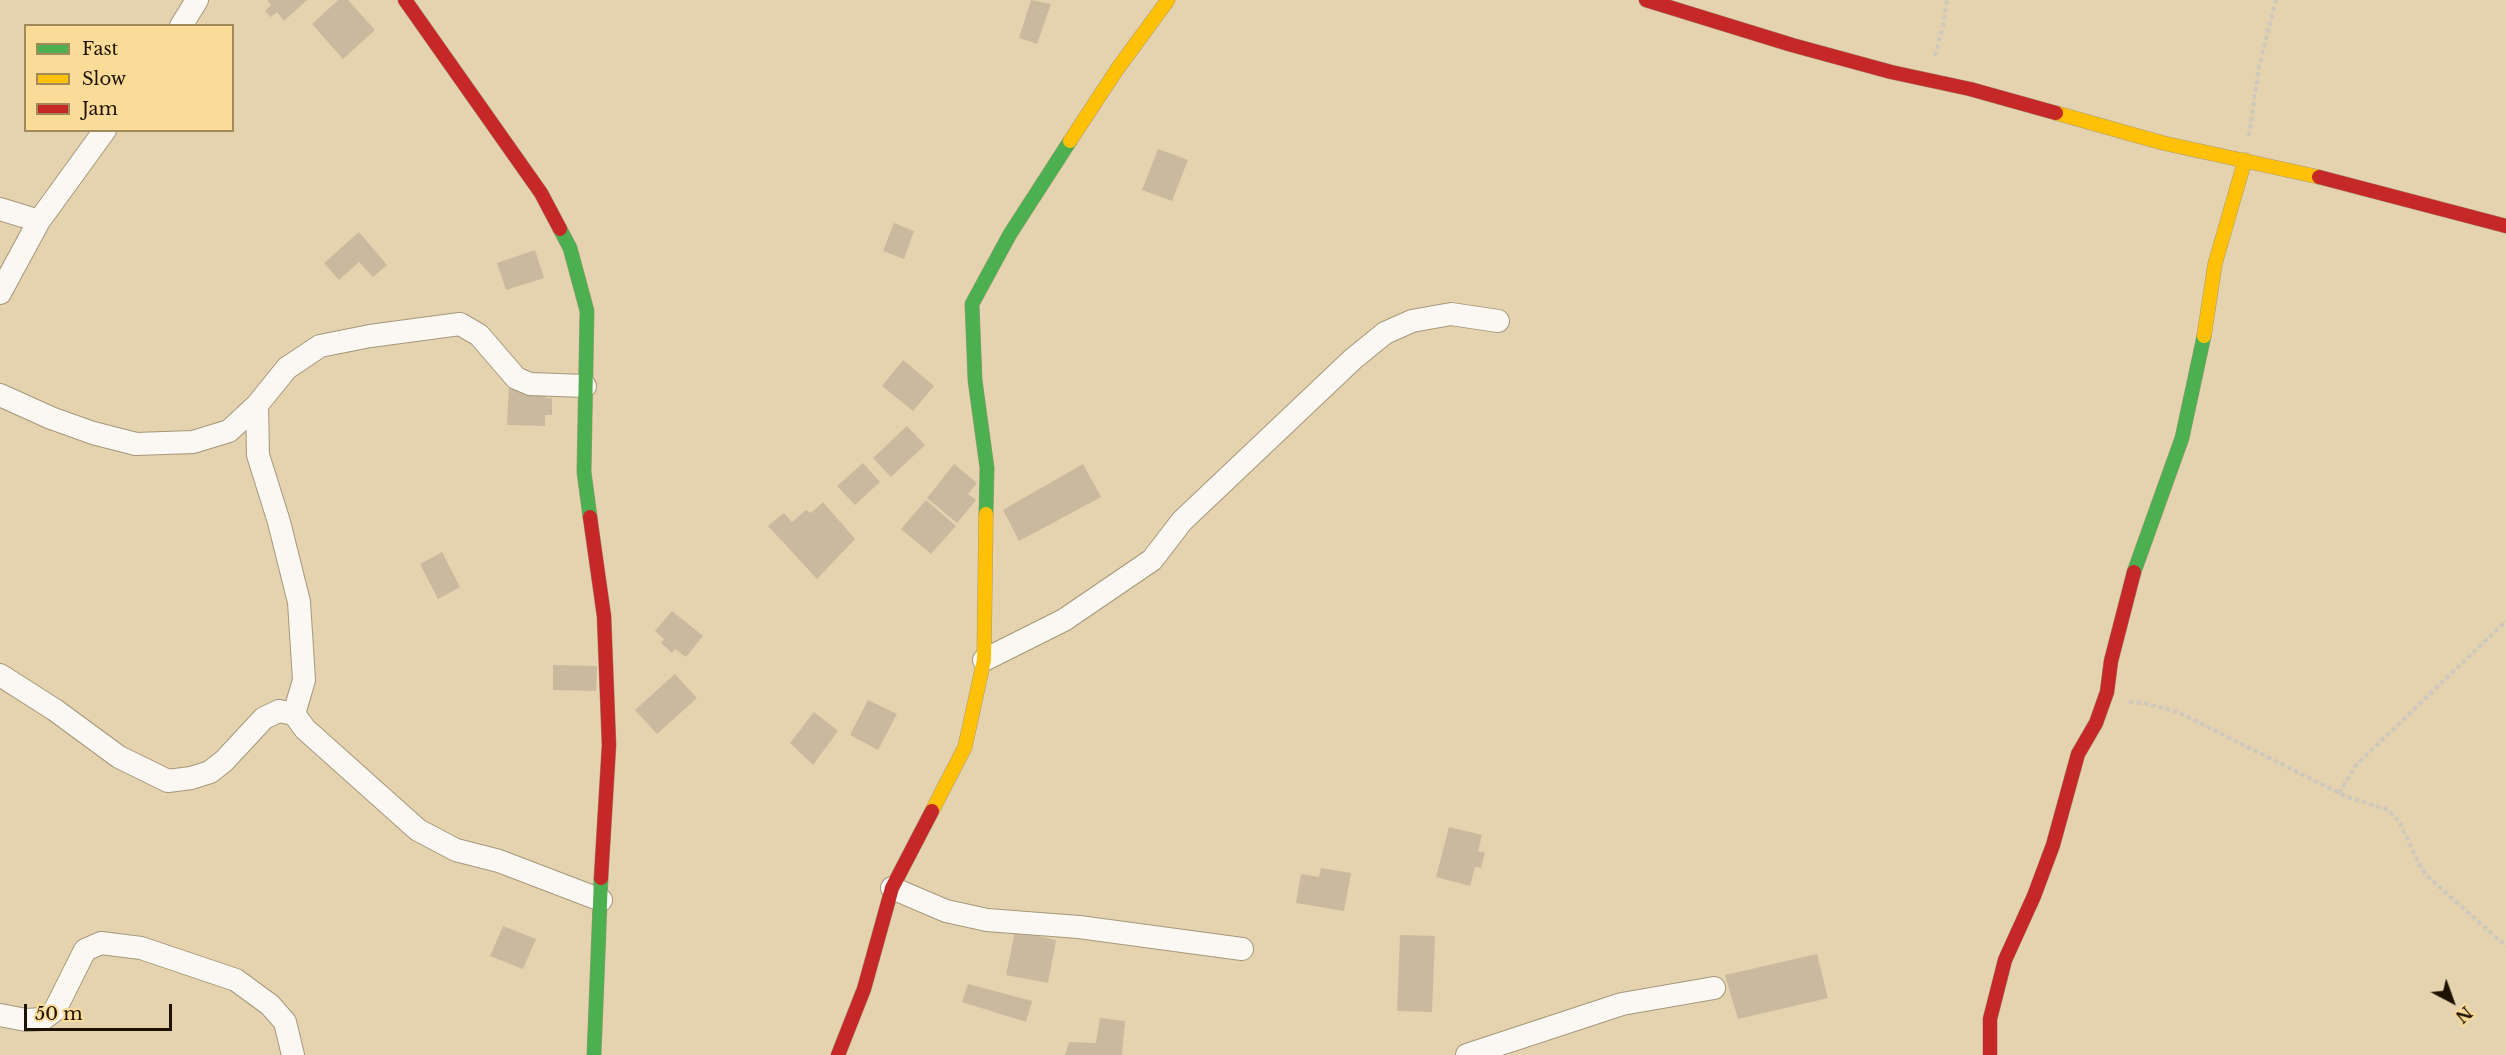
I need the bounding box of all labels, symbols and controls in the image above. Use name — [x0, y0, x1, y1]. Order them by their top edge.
legend — [24, 24, 234, 132]
text: Fast — [82, 38, 118, 60]
text: Slow — [82, 68, 126, 90]
text: Jam — [82, 98, 118, 120]
north arrow — [2422, 971, 2482, 1031]
scale bar — [27, 992, 176, 1030]
text: N — [2452, 1002, 2476, 1027]
text: 50 m — [35, 1003, 83, 1025]

